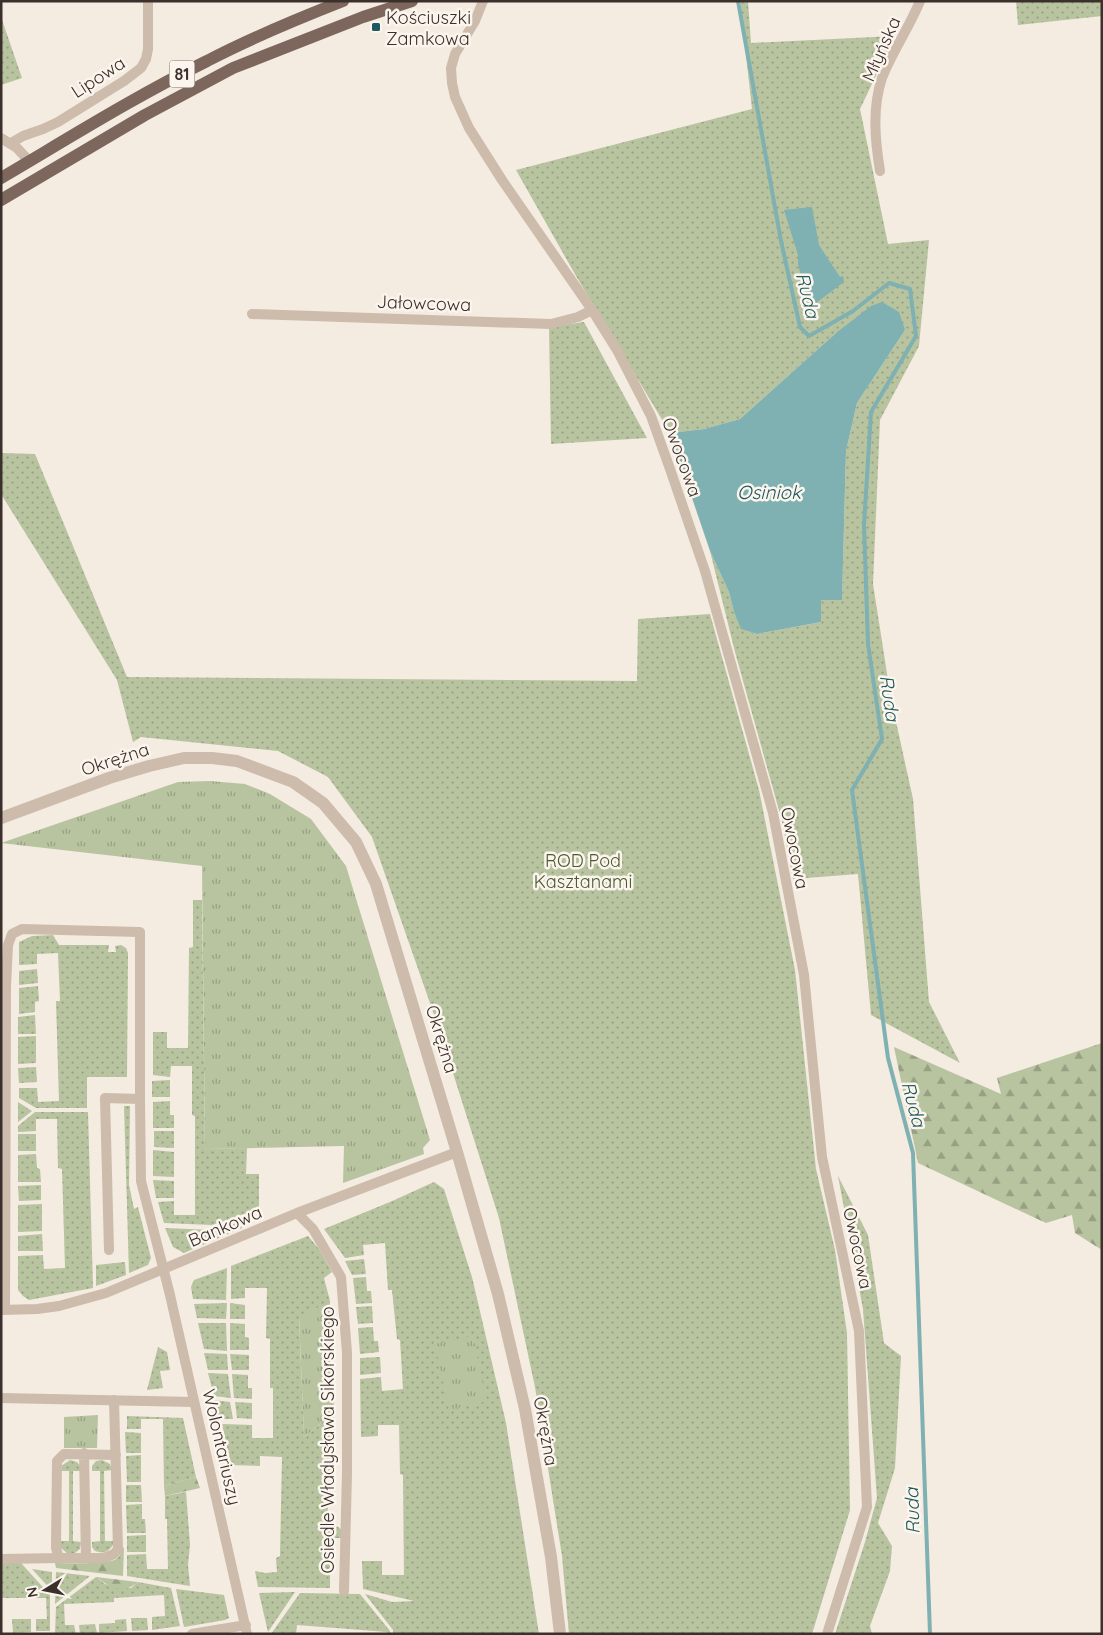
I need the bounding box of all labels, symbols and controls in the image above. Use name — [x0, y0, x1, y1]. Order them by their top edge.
place label: Kościuszki Zamkowa — [386, 6, 471, 50]
street label: Młyńska — [857, 13, 905, 85]
marker: Kościuszki Zamkowa — [370, 21, 382, 33]
street label: Lipowa — [67, 51, 129, 103]
road number: 81 — [170, 61, 194, 88]
water label: Ruda — [791, 270, 826, 322]
street label: Jałowcowa — [376, 290, 472, 316]
street label: Owocowa — [657, 414, 707, 500]
water label: Osiniok — [737, 480, 803, 504]
water label: Ruda — [875, 673, 905, 724]
street label: Okrężna — [78, 737, 152, 781]
street label: Owocowa — [776, 805, 814, 891]
park label: ROD Pod Kasztanami — [534, 849, 632, 893]
street label: Okrężna — [421, 1002, 463, 1076]
water label: Ruda — [896, 1078, 932, 1131]
street label: Bankowa — [185, 1200, 265, 1252]
street label: Owocowa — [838, 1205, 878, 1291]
street label: Osiedle Władysława Sikorskiego — [316, 1306, 339, 1574]
street label: Wolontariuszy — [197, 1387, 247, 1507]
street label: Okrężna — [529, 1395, 563, 1467]
water label: Ruda — [899, 1486, 925, 1535]
north arrow — [20, 1565, 70, 1615]
text: N — [22, 1586, 42, 1599]

